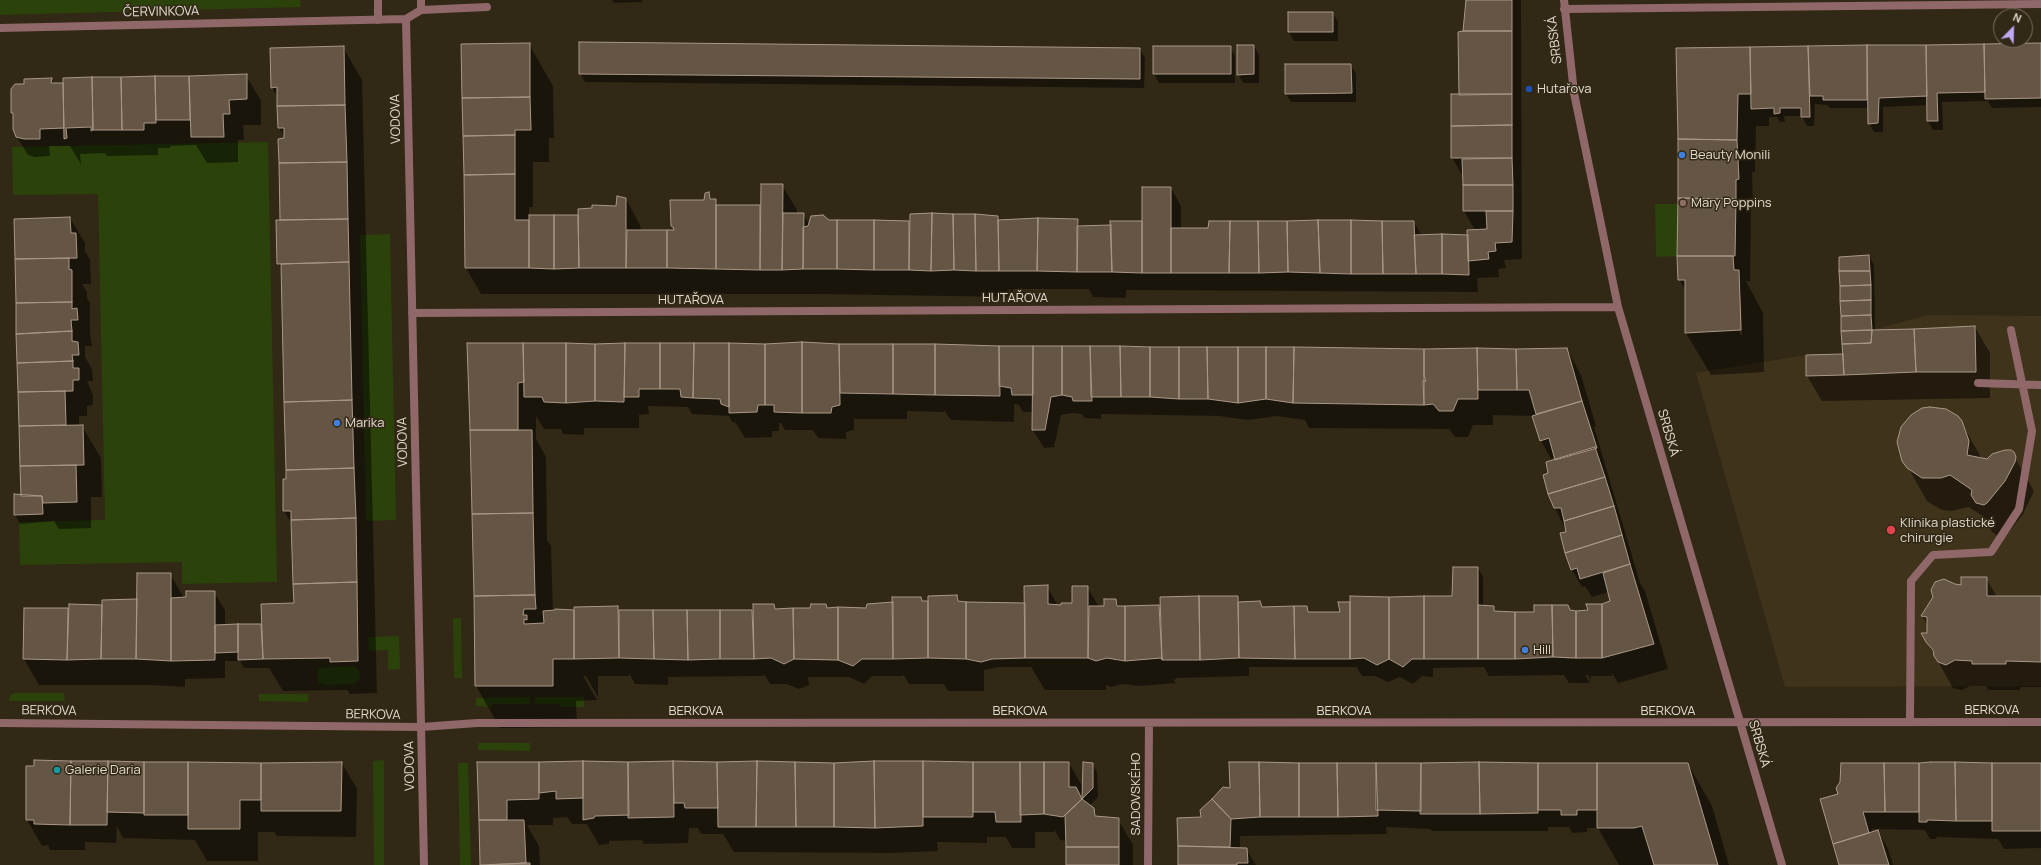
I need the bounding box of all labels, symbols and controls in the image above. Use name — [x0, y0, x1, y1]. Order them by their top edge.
street label: ČERVINKOVA — [123, 4, 199, 20]
north arrow — [1993, 8, 2033, 48]
text: N — [2011, 9, 2024, 26]
street label: SRBSKÁ — [1544, 15, 1566, 65]
place label: Hutařova — [1537, 81, 1591, 97]
marker: Hutařova — [1524, 84, 1534, 94]
street label: VODOVA — [388, 94, 404, 144]
place label: Beauty Monili — [1690, 147, 1770, 163]
marker: Beauty Monili — [1677, 150, 1687, 160]
place label: Mary Poppins — [1691, 195, 1772, 211]
marker: Mary Poppins — [1678, 198, 1688, 208]
street label: HUTAŘOVA — [982, 290, 1048, 306]
street label: HUTAŘOVA — [658, 292, 724, 308]
street label: SRBSKÁ — [1654, 408, 1682, 458]
place label: Marika — [345, 415, 385, 431]
street label: VODOVA — [395, 417, 411, 467]
marker: Marika — [332, 418, 342, 428]
place label: Klinika plastické chirurgie — [1900, 515, 1995, 546]
marker: Klinika plastické chirurgie — [1885, 524, 1897, 536]
place label: Hill — [1533, 642, 1551, 658]
marker: Hill — [1520, 645, 1530, 655]
street label: BERKOVA — [1964, 702, 2020, 718]
street label: BERKOVA — [21, 703, 77, 719]
street label: BERKOVA — [668, 703, 724, 719]
street label: BERKOVA — [992, 703, 1048, 719]
street label: BERKOVA — [1316, 703, 1372, 719]
street label: BERKOVA — [1640, 703, 1696, 719]
street label: BERKOVA — [345, 707, 401, 723]
street label: SRBSKÁ — [1745, 719, 1773, 769]
street label: VODOVA — [402, 741, 418, 791]
street label: SADOVSKÉHO — [1128, 752, 1144, 836]
place label: Galerie Daria — [65, 762, 141, 778]
marker: Galerie Daria — [52, 765, 62, 775]

